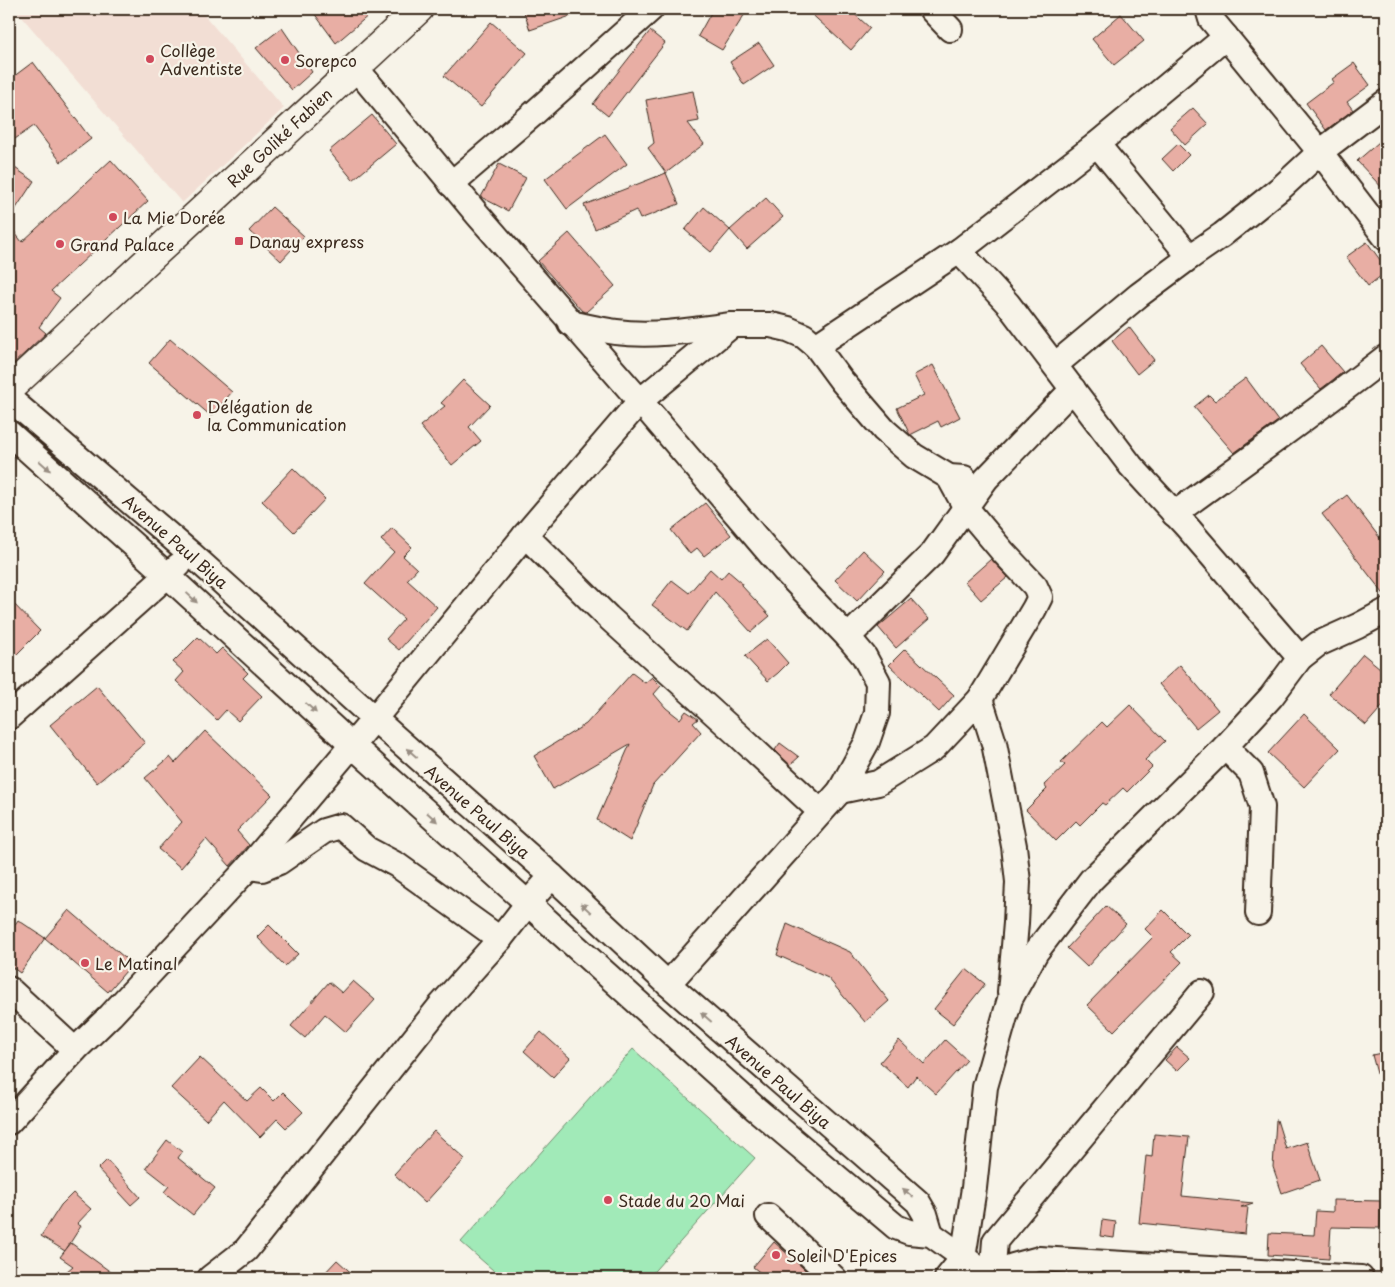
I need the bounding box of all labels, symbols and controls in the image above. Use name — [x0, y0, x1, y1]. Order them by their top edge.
place label: Collège Adventiste — [160, 38, 242, 80]
place label: Sorepco — [295, 48, 357, 72]
marker: Collège Adventiste — [144, 53, 156, 65]
marker: Sorepco — [279, 54, 291, 66]
street label: Rue Goliké Fabien — [221, 82, 337, 192]
place label: La Mie Dorée — [123, 205, 226, 229]
marker: La Mie Dorée — [107, 211, 119, 223]
place label: Danay express — [249, 229, 364, 253]
place label: Grand Palace — [70, 232, 174, 256]
marker: Danay express — [233, 235, 245, 247]
marker: Grand Palace — [54, 238, 66, 250]
place label: Délégation de la Communication — [207, 394, 347, 436]
marker: Délégation de la Communication — [191, 409, 203, 421]
one-way arrow — [39, 460, 51, 471]
street label: Avenue Paul Biya — [118, 488, 234, 594]
one-way arrow — [185, 592, 197, 604]
one-way arrow — [305, 702, 317, 714]
one-way arrow — [407, 747, 419, 759]
street label: Avenue Paul Biya — [420, 758, 536, 864]
one-way arrow — [425, 811, 437, 823]
one-way arrow — [581, 902, 593, 914]
place label: Le Matinal — [95, 951, 177, 975]
marker: Le Matinal — [79, 957, 91, 969]
one-way arrow — [700, 1012, 713, 1023]
street label: Avenue Paul Biya — [721, 1028, 837, 1134]
one-way arrow — [902, 1187, 914, 1199]
place label: Stade du 20 Mai — [618, 1188, 745, 1212]
marker: Stade du 20 Mai — [602, 1194, 614, 1206]
place label: Soleil D'Epices — [786, 1243, 897, 1267]
marker: Soleil D'Epices — [770, 1249, 782, 1261]

